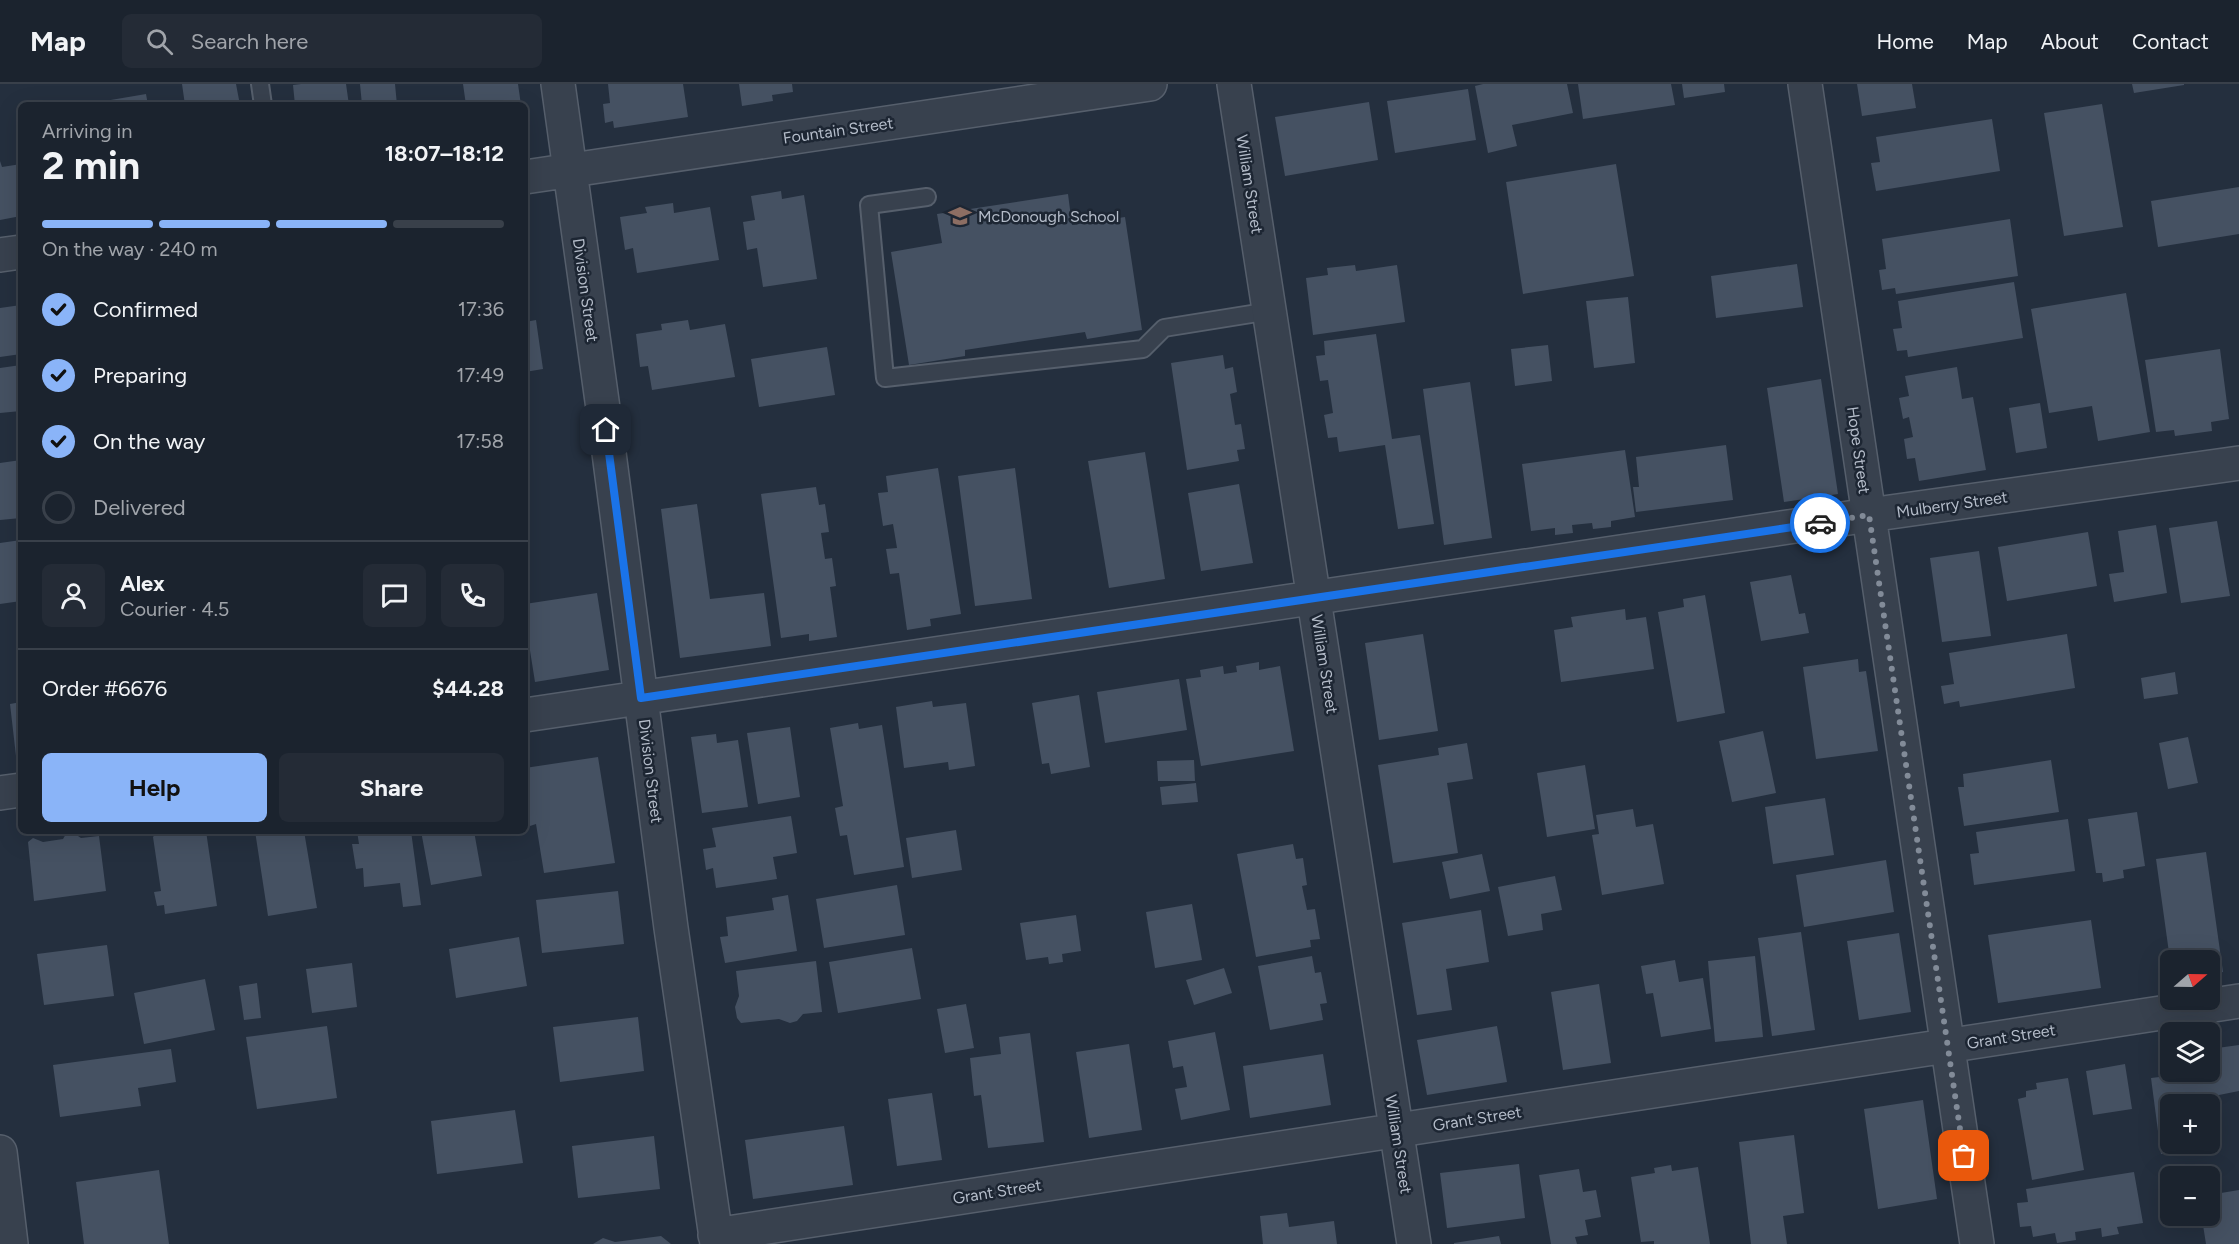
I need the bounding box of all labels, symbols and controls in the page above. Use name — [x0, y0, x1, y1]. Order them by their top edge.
search box — [122, 14, 542, 68]
text: Map — [30, 24, 86, 58]
icon: search — [143, 25, 176, 58]
text: Search here — [191, 28, 308, 55]
text: Home — [1877, 29, 1934, 54]
text: Map — [1967, 29, 2008, 54]
text: About — [2041, 29, 2099, 54]
text: Contact — [2132, 29, 2209, 54]
street label: Fountain Street — [782, 113, 894, 148]
text: Arriving in — [42, 119, 132, 143]
street label: William Street — [1232, 133, 1267, 235]
text: 18:07–18:12 — [385, 140, 504, 167]
text: 2 min — [42, 142, 140, 189]
school or university icon: McDonough School — [947, 203, 973, 229]
place label: McDonough School — [978, 207, 1119, 226]
text: On the way · 240 m — [42, 237, 218, 261]
street label: Division Street — [569, 237, 602, 343]
icon: check — [42, 293, 75, 326]
text: Confirmed — [93, 296, 198, 323]
text: 17:36 — [458, 297, 504, 321]
icon: check — [42, 359, 75, 392]
text: Preparing — [93, 362, 187, 389]
text: 17:49 — [456, 363, 504, 387]
pin — [580, 404, 631, 455]
street label: Hope Street — [1843, 405, 1874, 495]
icon: home — [589, 413, 622, 446]
icon: check — [42, 425, 75, 458]
text: On the way — [93, 428, 205, 455]
text: 17:58 — [456, 429, 504, 453]
street label: Mulberry Street — [1895, 487, 2009, 522]
courier — [1790, 493, 1850, 553]
text: Delivered — [93, 494, 186, 521]
icon: car — [1804, 507, 1837, 540]
button: person — [42, 564, 105, 627]
button: chat — [363, 564, 426, 627]
button: phone — [441, 564, 504, 627]
text: Alex — [120, 570, 165, 597]
text: Courier · 4.5 — [120, 597, 229, 621]
street label: William Street — [1307, 613, 1342, 715]
text: Order #6676 — [42, 675, 167, 702]
text: $44.28 — [432, 675, 504, 702]
street label: Division Street — [635, 718, 666, 824]
button: Help — [42, 753, 267, 822]
button: Share — [279, 753, 504, 822]
north arrow — [2160, 950, 2220, 1010]
map controls — [2160, 950, 2220, 1226]
street label: Grant Street — [1965, 1020, 2057, 1053]
button: layers — [2160, 1022, 2220, 1082]
street label: William Street — [1381, 1093, 1416, 1195]
button: + — [2160, 1094, 2220, 1154]
street label: Grant Street — [1431, 1102, 1523, 1135]
pin — [1938, 1130, 1989, 1181]
icon: bag — [1947, 1139, 1980, 1172]
button: − — [2160, 1166, 2220, 1226]
street label: Grant Street — [951, 1175, 1043, 1208]

